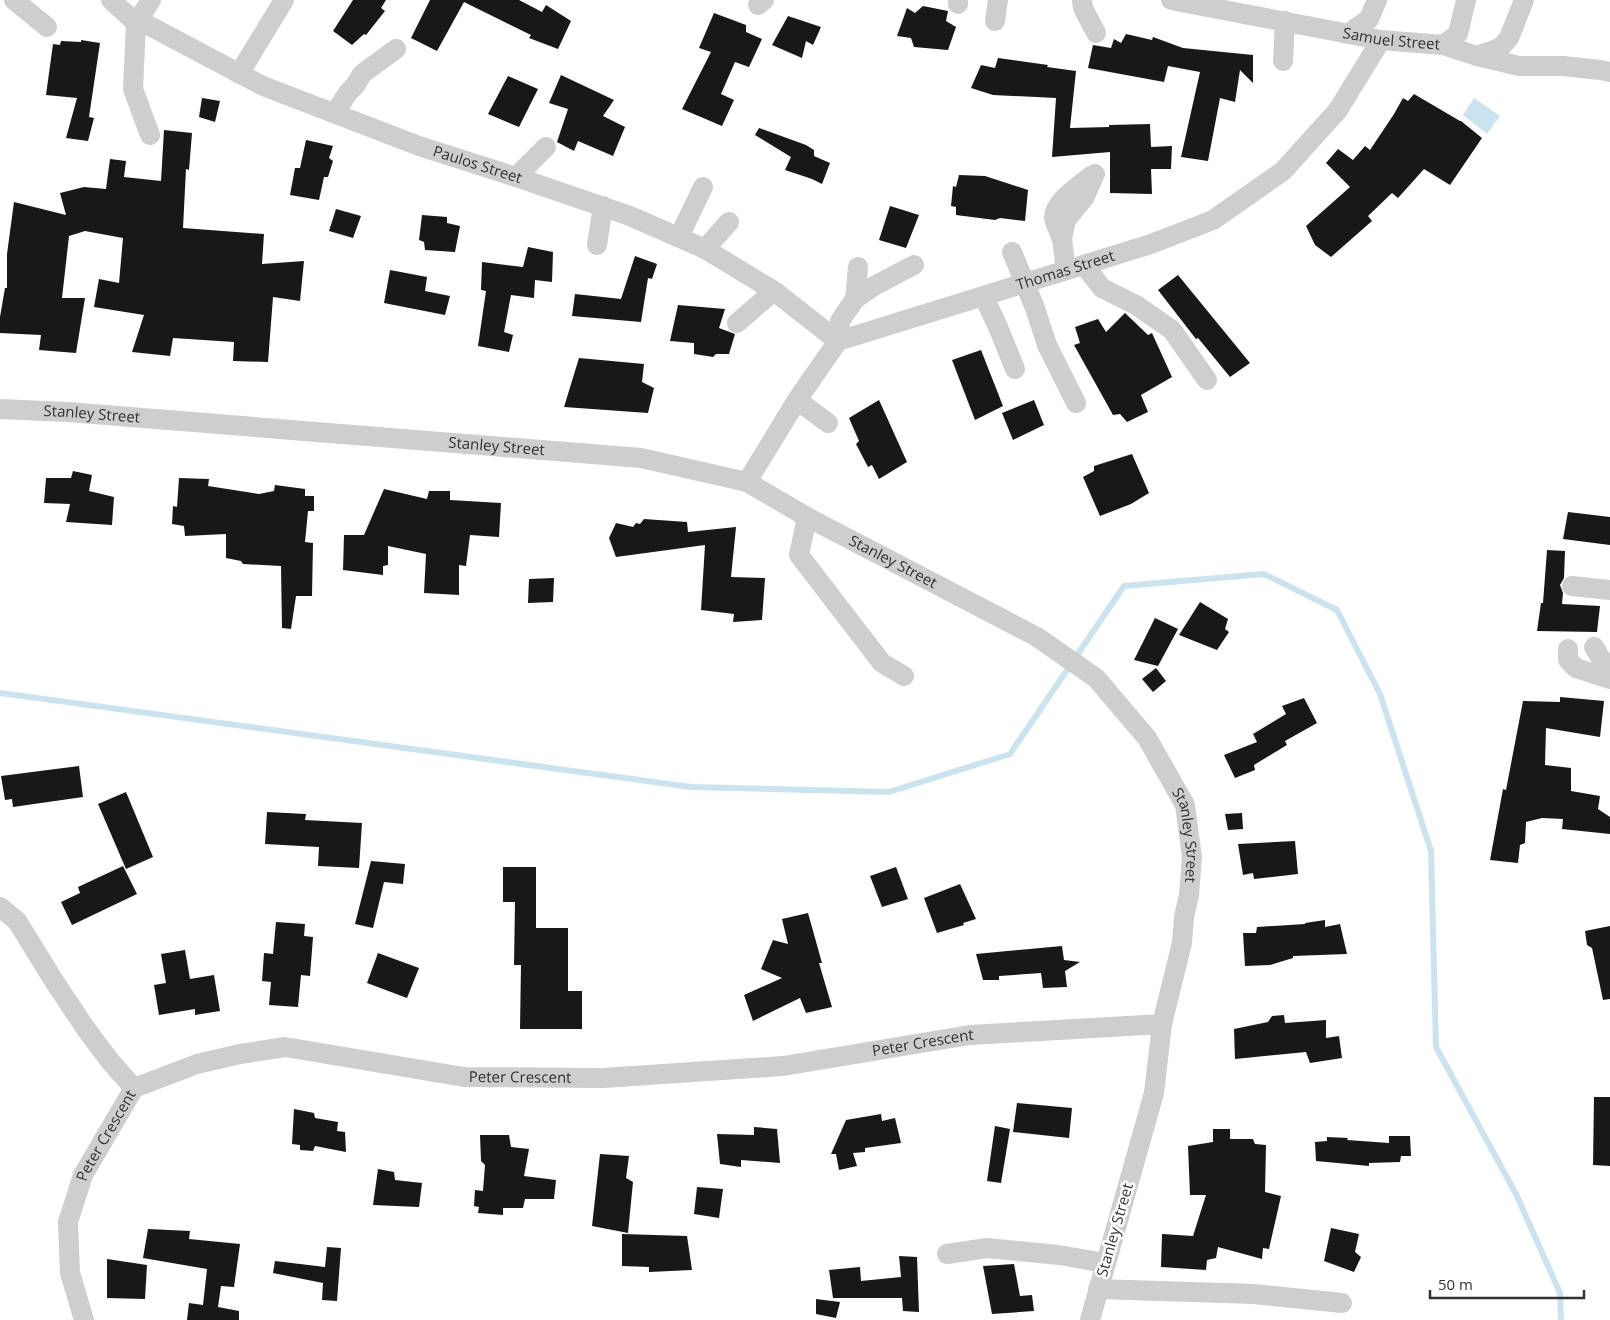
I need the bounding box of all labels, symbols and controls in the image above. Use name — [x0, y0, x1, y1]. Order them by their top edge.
street label: Samuel Street — [1341, 22, 1441, 54]
street label: Paulos Street — [431, 140, 525, 187]
street label: Thomas Street — [1014, 245, 1117, 294]
street label: Stanley Street — [43, 400, 141, 427]
street label: Stanley Street — [448, 432, 546, 459]
street label: Stanley Street — [846, 530, 941, 592]
street label: Stanley Street — [1168, 783, 1203, 884]
street label: Peter Crescent — [870, 1024, 974, 1060]
street label: Peter Crescent — [469, 1066, 572, 1087]
street label: Peter Crescent — [71, 1086, 140, 1183]
street label: Stanley Street — [1091, 1181, 1137, 1279]
scale bar — [1430, 1268, 1584, 1300]
text: 50 m — [1438, 1274, 1473, 1294]

